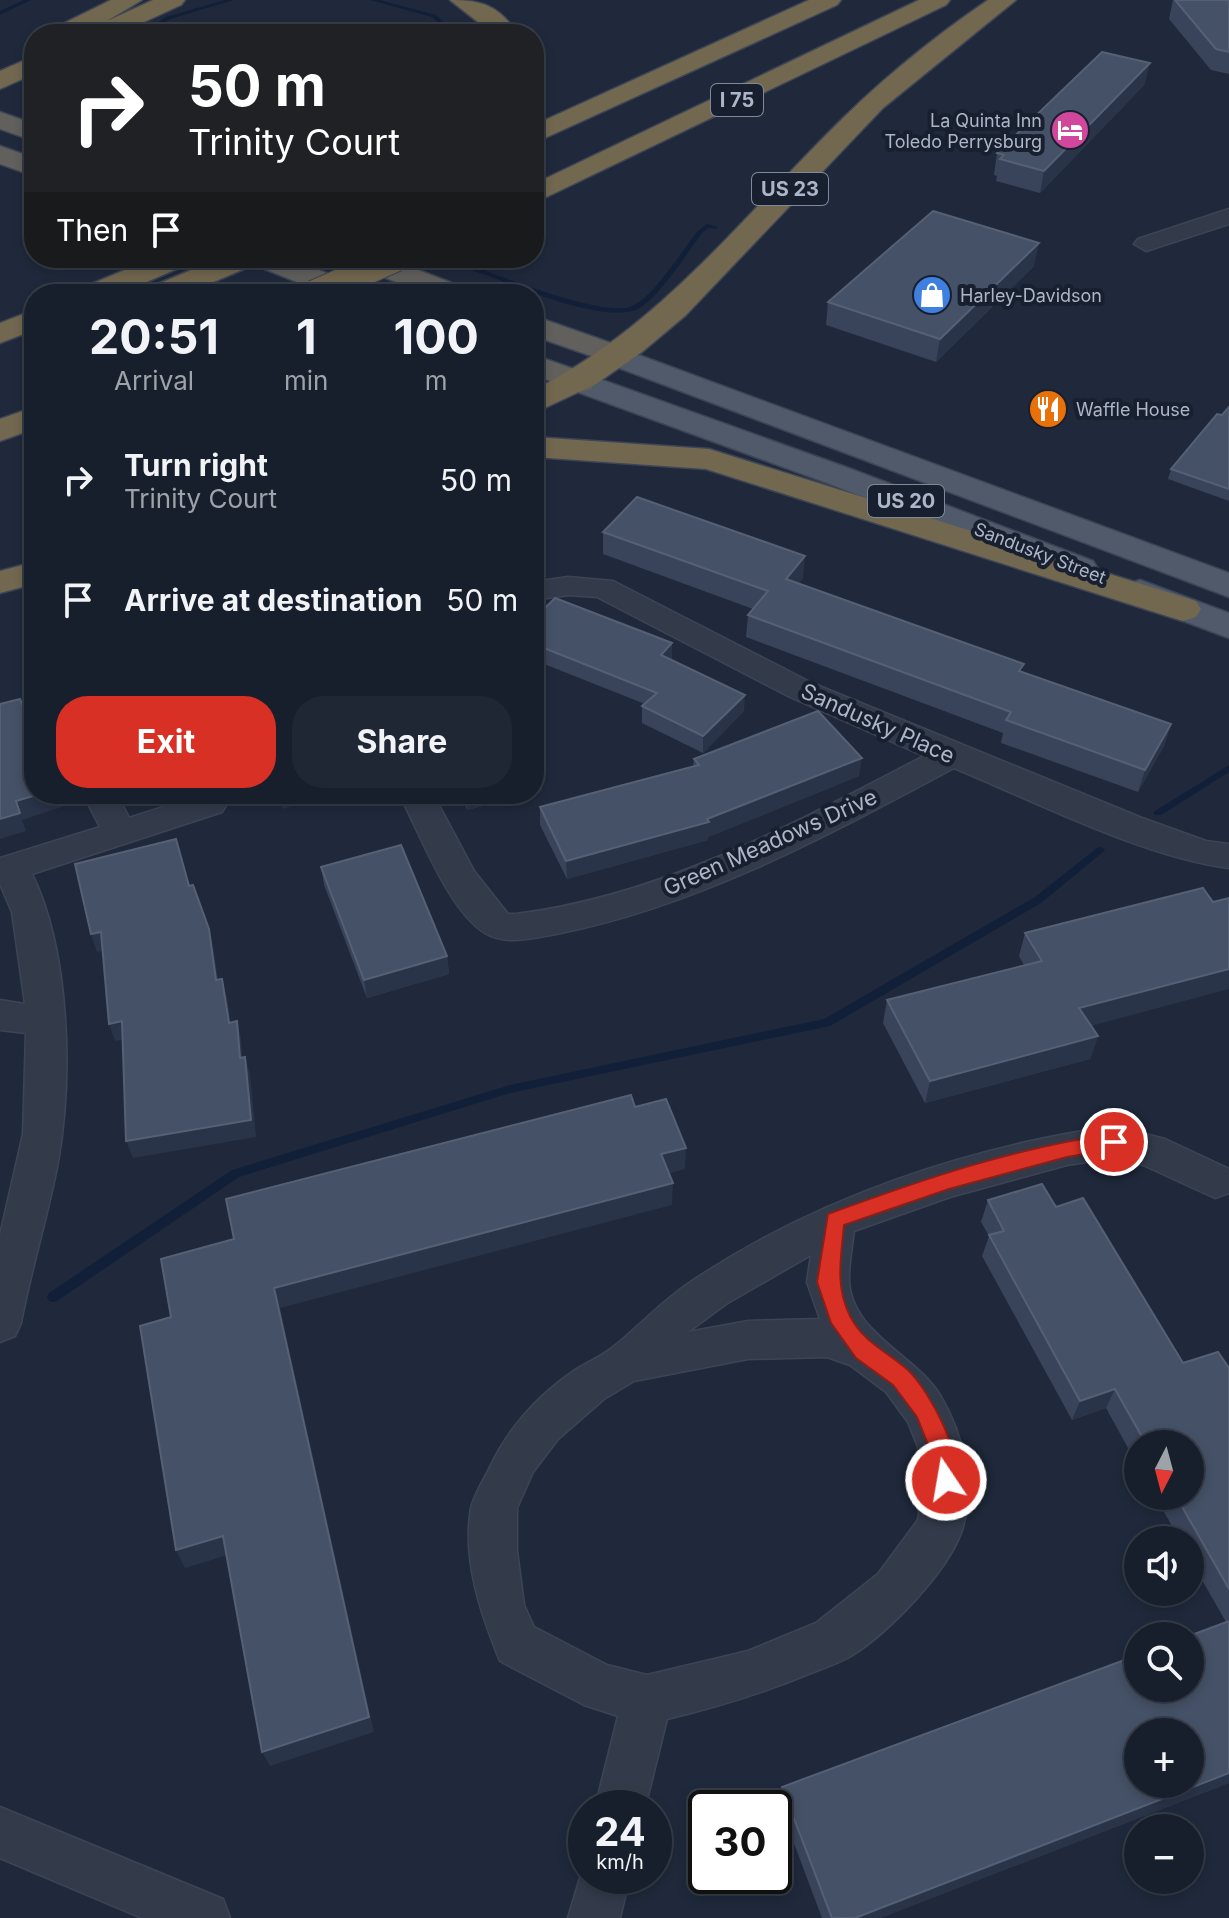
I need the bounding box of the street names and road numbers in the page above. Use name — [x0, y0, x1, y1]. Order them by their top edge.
road number: I 75 — [711, 84, 763, 116]
road number: US 23 — [752, 173, 828, 205]
road number: US 20 — [868, 485, 944, 517]
street label: Sandusky Street — [971, 518, 1109, 588]
street label: Sandusky Place — [797, 678, 959, 768]
street label: Green Meadows Drive — [659, 783, 881, 901]

